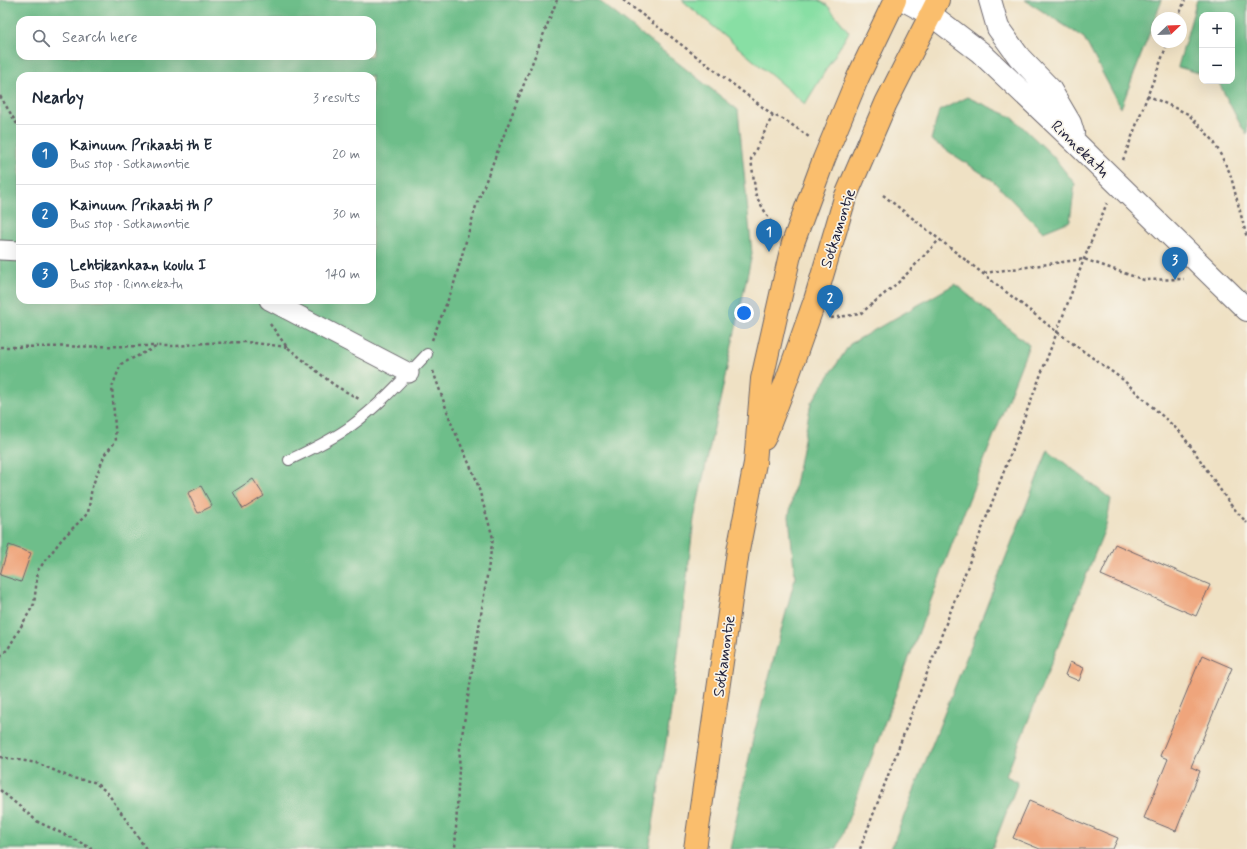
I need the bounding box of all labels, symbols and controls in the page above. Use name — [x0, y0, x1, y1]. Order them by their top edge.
north arrow — [1151, 12, 1187, 48]
map controls — [1199, 12, 1235, 84]
button: + — [1199, 12, 1235, 48]
search box — [16, 16, 376, 60]
icon: search — [30, 27, 52, 49]
text: Search here — [62, 28, 138, 48]
button: − — [1199, 48, 1235, 84]
text: Nearby — [32, 87, 84, 109]
text: 3 results — [313, 90, 360, 107]
street label: Rinnekatu — [1046, 116, 1114, 183]
text: Kainuun Prikaati th E — [70, 136, 212, 156]
text: 1 — [42, 146, 48, 163]
text: 20 m — [332, 146, 360, 163]
text: Bus stop · Sotkamontie — [70, 156, 190, 173]
street label: Sotkamontie — [816, 186, 861, 271]
text: Kainuun Prikaati th P — [70, 196, 213, 216]
text: 2 — [42, 206, 48, 223]
text: 30 m — [333, 206, 360, 223]
text: Bus stop · Sotkamontie — [70, 216, 190, 233]
pin: 1 — [756, 219, 782, 252]
pin: 3 — [1162, 247, 1188, 280]
text: Lehtikankaan koulu I — [70, 256, 206, 276]
text: 3 — [42, 266, 48, 283]
text: 140 m — [325, 266, 360, 283]
text: Bus stop · Rinnekatu — [70, 276, 183, 293]
pin: 2 — [817, 285, 843, 318]
your location — [734, 303, 754, 323]
street label: Sotkamontie — [708, 614, 741, 698]

